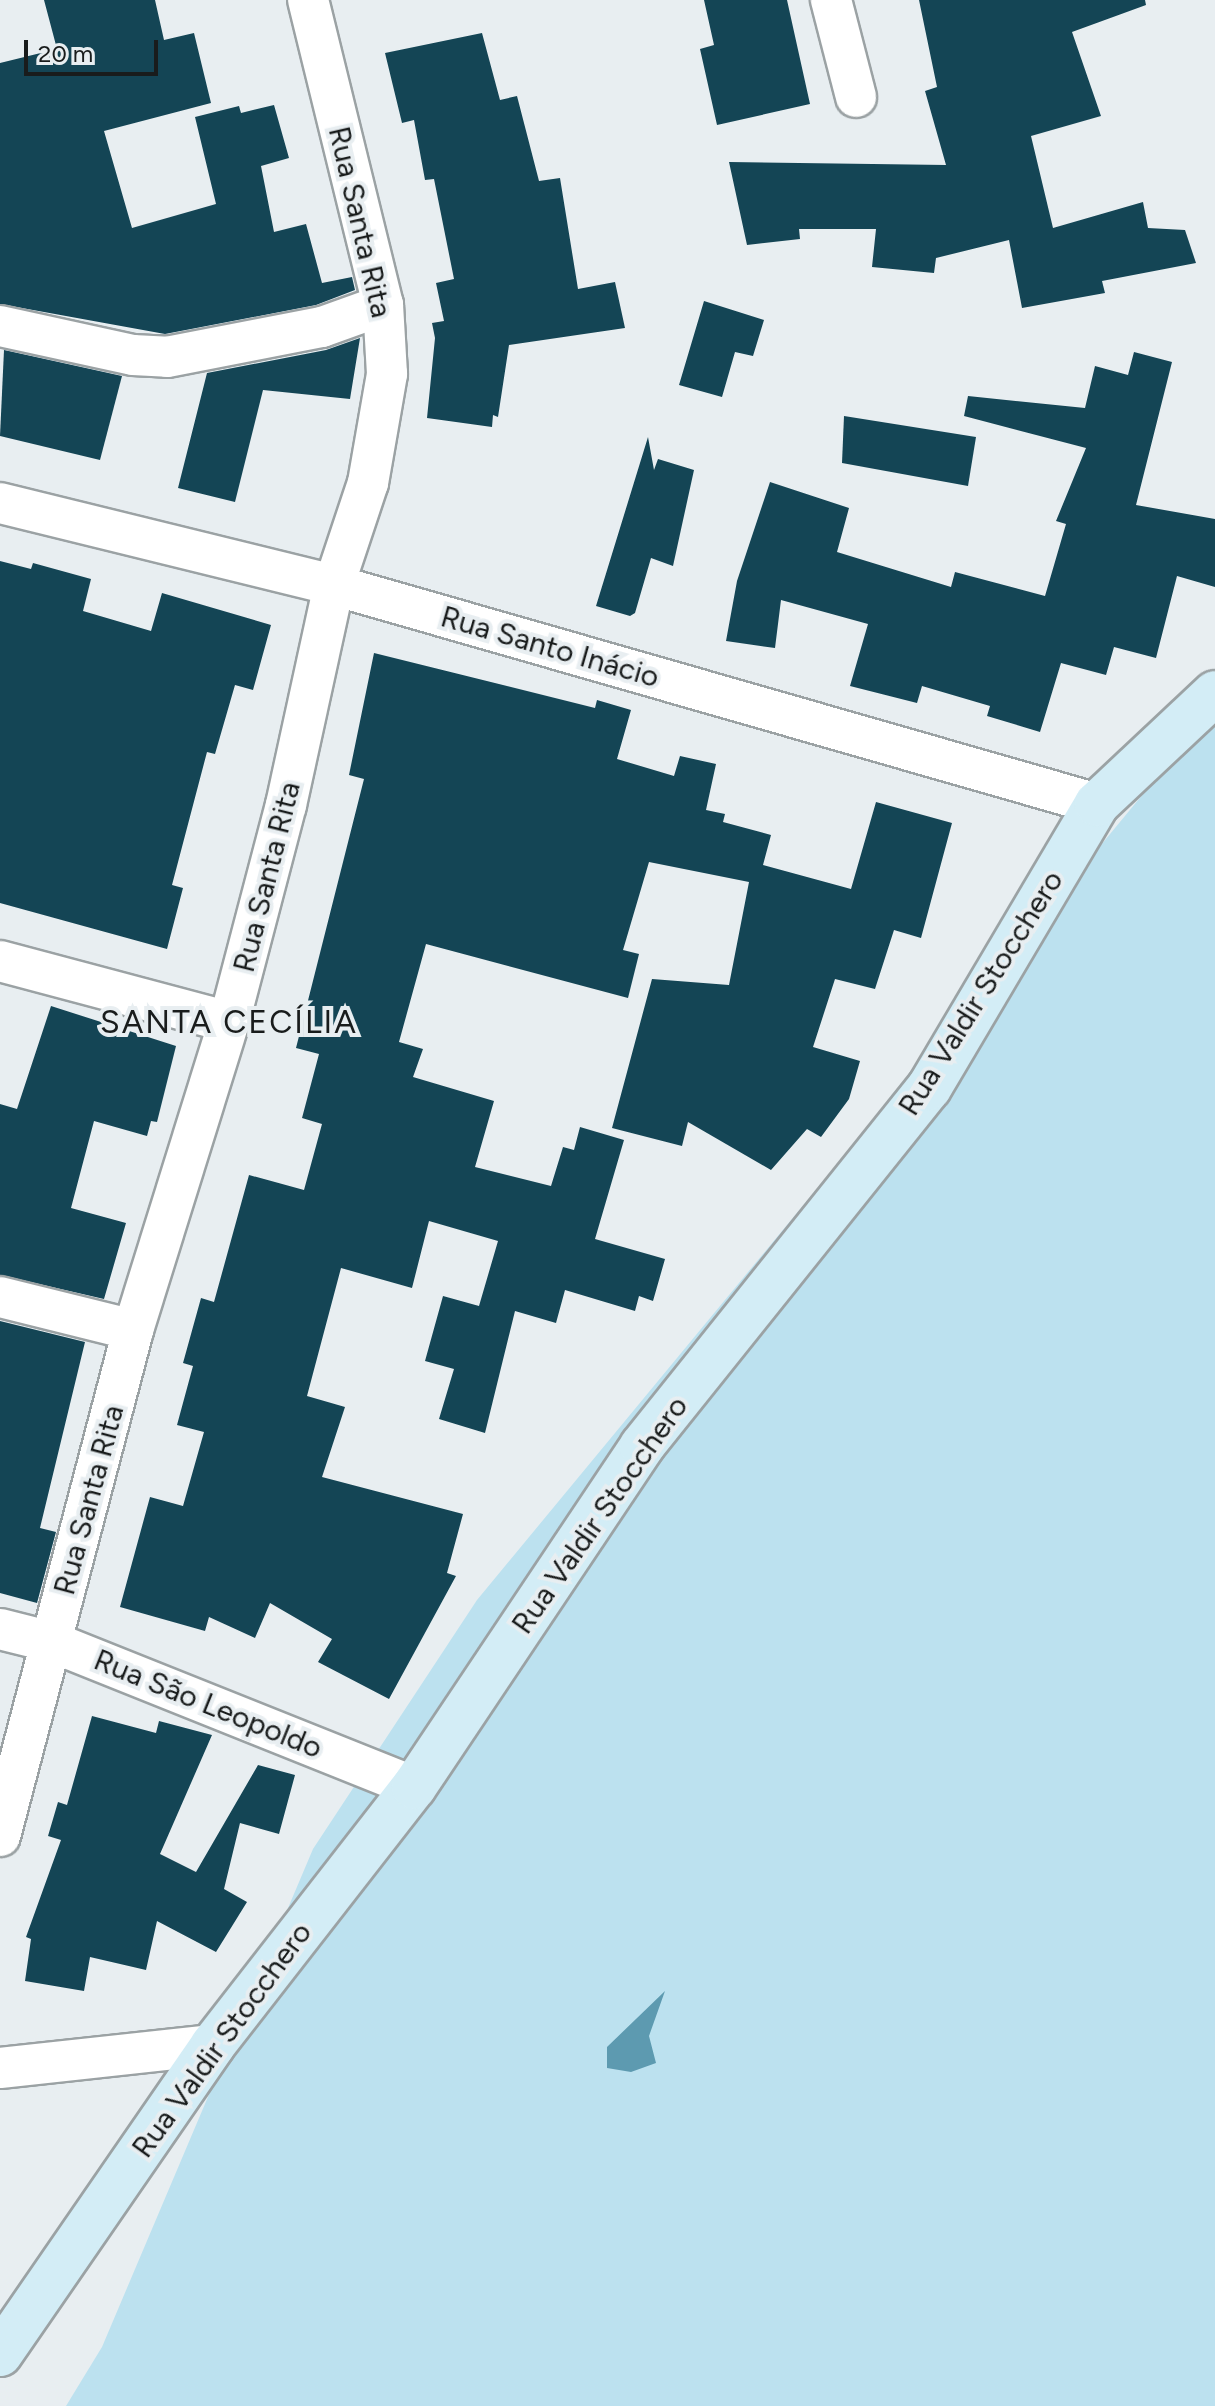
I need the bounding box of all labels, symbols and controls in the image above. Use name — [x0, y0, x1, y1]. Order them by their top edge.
scale bar — [28, 24, 162, 74]
text: 20 m — [38, 39, 93, 68]
street label: Rua Santa Rita — [321, 123, 399, 321]
street label: Rua Santo Inácio — [437, 599, 663, 695]
street label: Rua Santa Rita — [226, 778, 308, 976]
street label: Rua Valdir Stocchero — [891, 864, 1071, 1122]
district label: SANTA CECÍLIA — [100, 1003, 358, 1041]
street label: Rua Valdir Stocchero — [504, 1389, 696, 1641]
street label: Rua Santa Rita — [46, 1401, 132, 1599]
street label: Rua São Leopoldo — [89, 1642, 327, 1766]
street label: Rua Valdir Stocchero — [125, 1915, 319, 2165]

